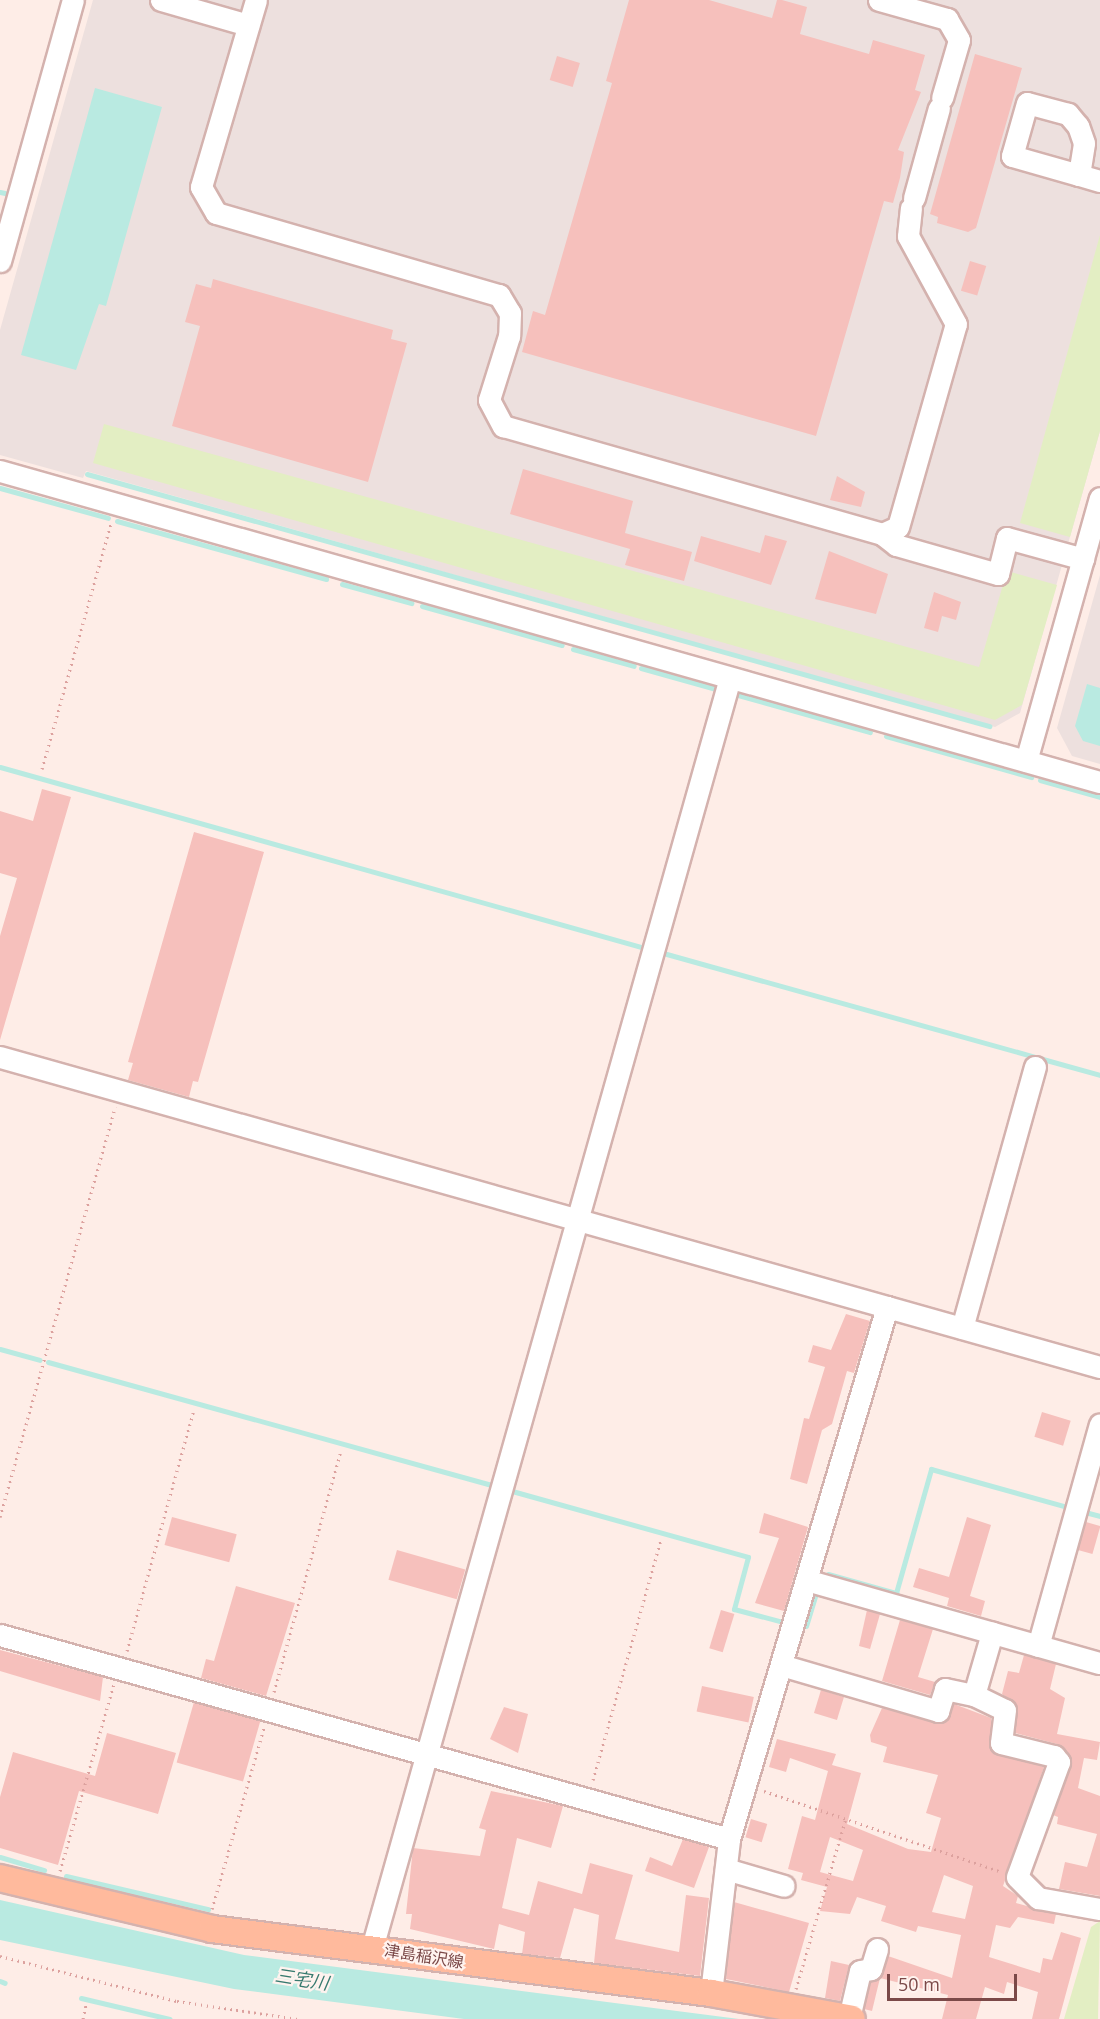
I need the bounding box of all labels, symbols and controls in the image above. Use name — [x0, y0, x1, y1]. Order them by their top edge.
street label: 津島稲沢線 — [383, 1940, 465, 1972]
scale bar — [890, 1962, 1020, 2000]
water label: 三宅川 — [274, 1964, 330, 1994]
text: 50 m — [898, 1972, 940, 1996]

